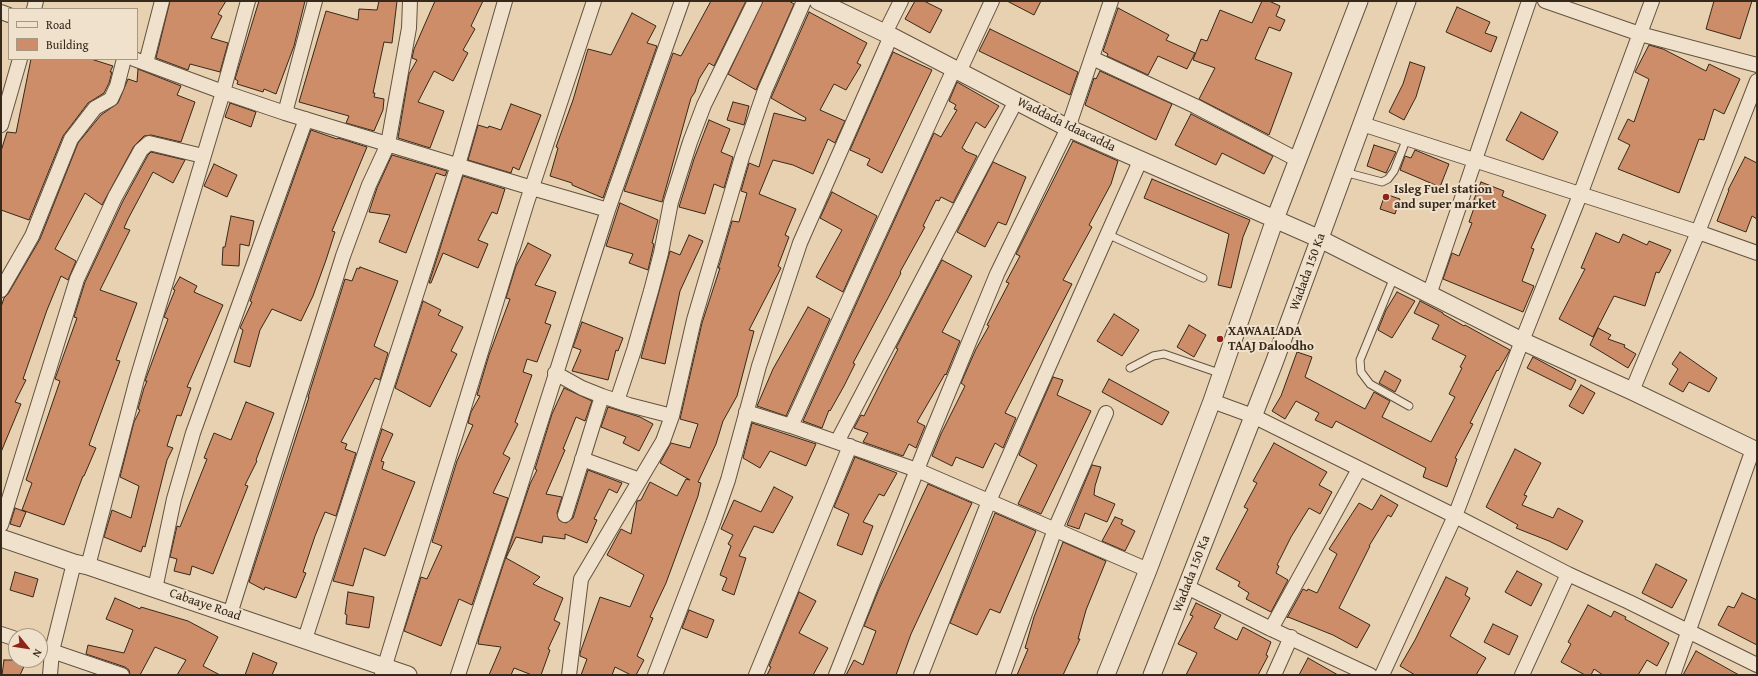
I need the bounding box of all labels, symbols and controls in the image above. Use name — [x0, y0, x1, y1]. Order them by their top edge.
legend — [8, 8, 138, 60]
text: Road — [46, 16, 71, 33]
text: Building — [46, 36, 89, 53]
street label: Waddada Idaacadda — [1014, 94, 1118, 156]
place label: Isleg Fuel station and super market — [1394, 182, 1497, 213]
marker: Isleg Fuel station and super market — [1381, 192, 1391, 202]
street label: Wadada 150 Ka — [1287, 231, 1329, 313]
place label: XAWAALADA TAAJ Daloodho — [1228, 324, 1314, 355]
marker: XAWAALADA TAAJ Daloodho — [1215, 334, 1225, 344]
street label: Wadada 150 Ka — [1170, 533, 1214, 615]
street label: Cabaaye Road — [167, 585, 243, 625]
north arrow — [8, 628, 48, 668]
text: N — [29, 646, 46, 661]

